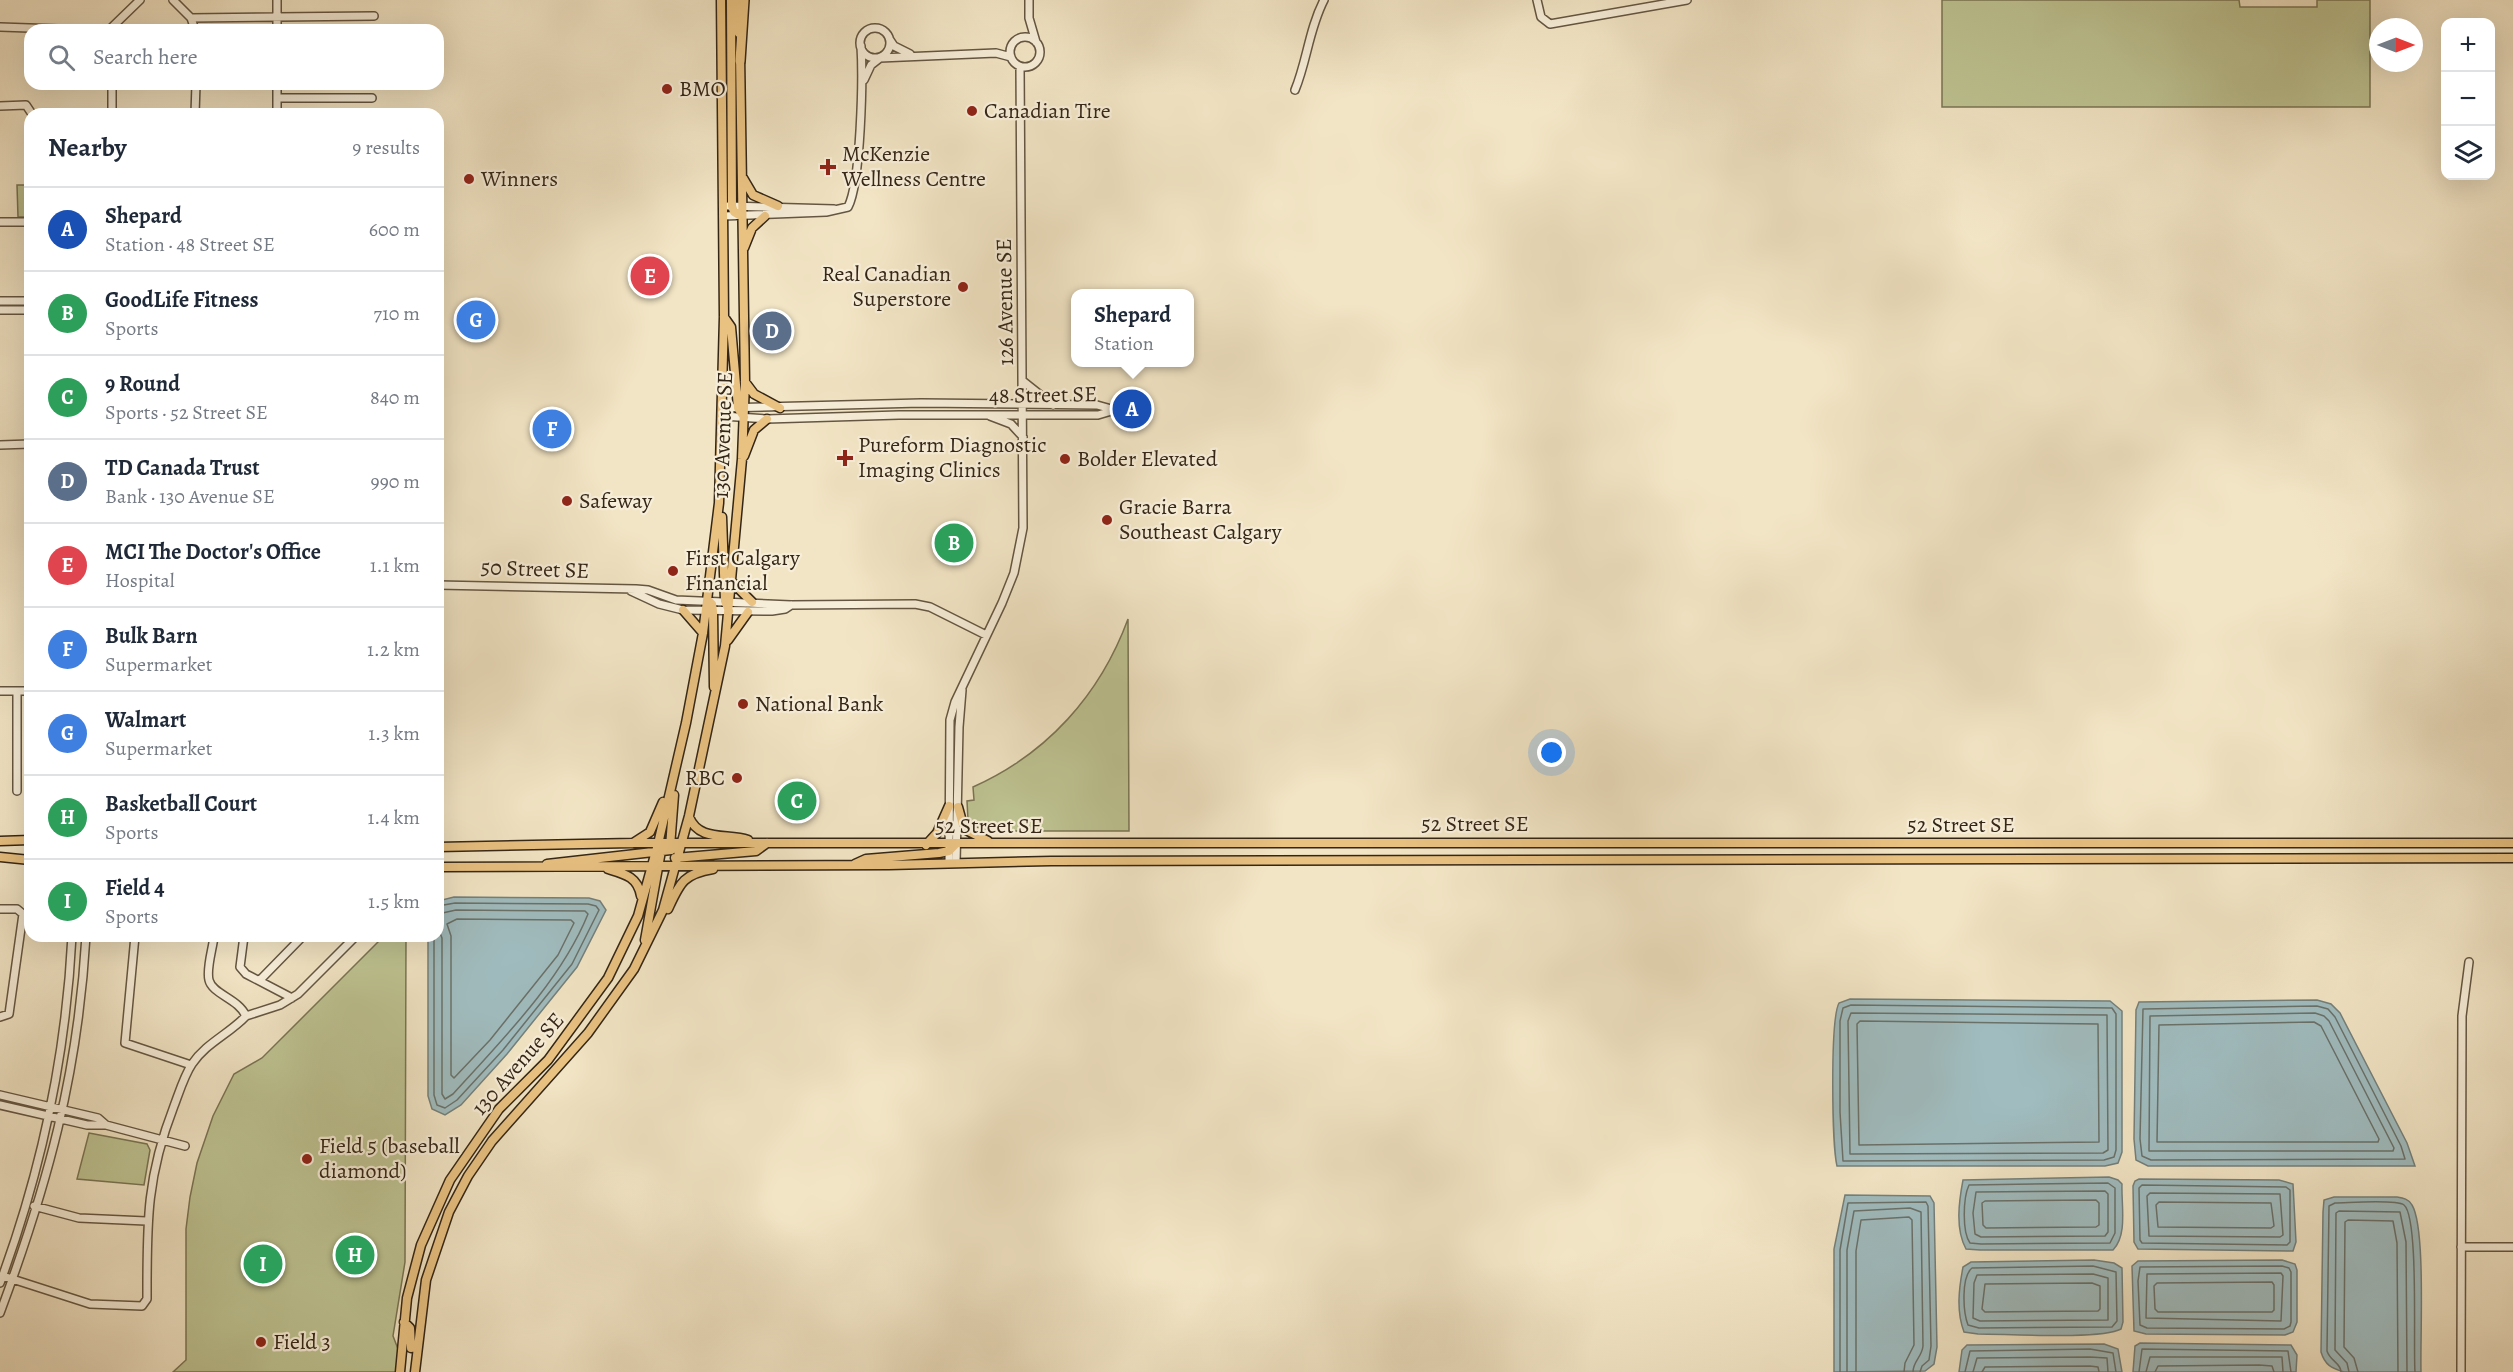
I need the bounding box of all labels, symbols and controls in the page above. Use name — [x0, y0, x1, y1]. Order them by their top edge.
north arrow — [2369, 18, 2423, 72]
map controls — [2441, 18, 2495, 180]
button: + — [2441, 18, 2495, 72]
search box — [24, 24, 444, 90]
icon: search — [45, 41, 78, 74]
text: Search here — [93, 42, 198, 72]
button: − — [2441, 72, 2495, 126]
place label: BMO — [679, 74, 726, 104]
marker: BMO — [660, 82, 674, 96]
place label: Canadian Tire — [984, 96, 1111, 126]
marker: Canadian Tire — [965, 104, 979, 118]
button: layers — [2441, 126, 2495, 180]
text: Nearby — [48, 130, 127, 165]
text: 9 results — [352, 134, 420, 161]
place label: McKenzie Wellness Centre — [841, 139, 986, 194]
marker: McKenzie Wellness Centre — [819, 158, 837, 176]
place label: Winners — [480, 164, 558, 194]
marker: Winners — [462, 172, 476, 186]
text: Shepard — [105, 201, 182, 231]
text: A — [61, 216, 74, 243]
text: 600 m — [369, 216, 420, 243]
text: Station · 48 Street SE — [105, 231, 275, 258]
street label: 126 Avenue SE — [989, 238, 1021, 366]
pin: E — [630, 254, 670, 298]
place label: Real Canadian Superstore — [822, 259, 951, 314]
marker: Real Canadian Superstore — [956, 280, 970, 294]
text: GoodLife Fitness — [105, 285, 258, 315]
popup — [1071, 289, 1194, 367]
pin: G — [456, 298, 496, 342]
text: B — [61, 300, 74, 327]
text: 710 m — [374, 300, 420, 327]
text: Shepard — [1094, 300, 1171, 330]
pin: D — [752, 308, 792, 354]
text: Sports — [105, 315, 158, 342]
text: Station — [1094, 330, 1154, 357]
text: 9 Round — [105, 369, 180, 399]
street label: 130 Avenue SE — [706, 371, 740, 499]
street label: 48 Street SE — [989, 379, 1097, 411]
text: C — [61, 384, 74, 411]
text: 840 m — [370, 384, 420, 411]
pin: A — [1112, 386, 1152, 432]
text: Sports · 52 Street SE — [105, 399, 268, 426]
pin: F — [532, 406, 572, 452]
place label: Pureform Diagnostic Imaging Clinics — [858, 430, 1047, 485]
place label: Bolder Elevated — [1077, 444, 1218, 474]
marker: Pureform Diagnostic Imaging Clinics — [836, 449, 854, 467]
marker: Bolder Elevated — [1058, 452, 1072, 466]
text: TD Canada Trust — [105, 453, 260, 483]
text: D — [61, 468, 74, 495]
text: 990 m — [371, 468, 420, 495]
text: Bank · 130 Avenue SE — [105, 483, 275, 510]
place label: Safeway — [579, 486, 652, 516]
place label: Gracie Barra Southeast Calgary — [1119, 492, 1282, 547]
marker: Safeway — [560, 494, 574, 508]
marker: Gracie Barra Southeast Calgary — [1100, 513, 1114, 527]
pin: B — [934, 520, 974, 566]
text: MCI The Doctor's Office — [105, 537, 321, 567]
place label: First Calgary Financial — [685, 543, 800, 598]
text: E — [62, 552, 73, 579]
text: 1.1 km — [370, 552, 420, 579]
street label: 50 Street SE — [480, 552, 590, 586]
marker: First Calgary Financial — [666, 564, 680, 578]
text: Hospital — [105, 567, 175, 594]
text: Bulk Barn — [105, 621, 198, 651]
text: F — [62, 636, 73, 663]
text: 1.2 km — [367, 636, 420, 663]
text: Supermarket — [105, 651, 212, 678]
place label: National Bank — [755, 689, 884, 719]
marker: National Bank — [736, 697, 750, 711]
text: Walmart — [105, 705, 186, 735]
text: G — [61, 720, 74, 747]
text: 1.3 km — [368, 720, 420, 747]
text: Supermarket — [105, 735, 212, 762]
your location — [1537, 738, 1566, 767]
place label: RBC — [685, 763, 725, 793]
marker: RBC — [730, 771, 744, 785]
pin: C — [778, 778, 816, 824]
text: Basketball Court — [105, 789, 257, 819]
text: H — [60, 804, 75, 831]
text: 1.4 km — [367, 804, 420, 831]
street label: 52 Street SE — [1421, 809, 1529, 839]
street label: 52 Street SE — [1907, 810, 2015, 840]
street label: 52 Street SE — [935, 811, 1043, 841]
text: Sports — [105, 819, 158, 846]
text: Field 4 — [105, 873, 165, 903]
text: I — [64, 888, 71, 915]
text: 1.5 km — [368, 888, 420, 915]
text: Sports — [105, 903, 158, 930]
street label: 130 Avenue SE — [465, 1006, 571, 1122]
place label: Field 5 (baseball diamond) — [319, 1131, 460, 1186]
marker: Field 5 (baseball diamond) — [300, 1152, 314, 1166]
pin: H — [336, 1232, 374, 1278]
pin: I — [244, 1242, 282, 1286]
place label: Field 3 — [273, 1327, 331, 1357]
marker: Field 3 — [254, 1335, 268, 1349]

